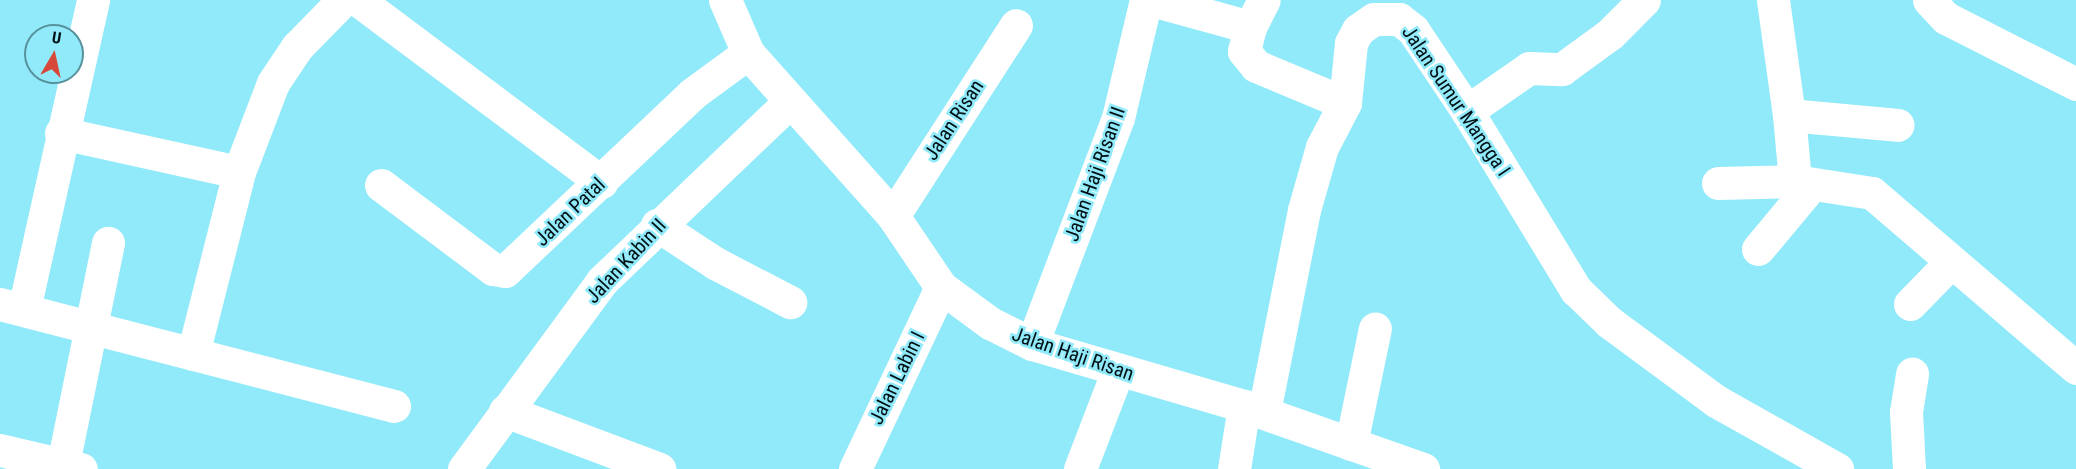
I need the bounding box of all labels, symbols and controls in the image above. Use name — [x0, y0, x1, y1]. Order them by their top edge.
street label: Jalan Sumur Mangga I — [1397, 21, 1515, 181]
north arrow — [24, 24, 84, 84]
text: U — [51, 28, 63, 48]
street label: Jalan Risan — [919, 75, 989, 165]
street label: Jalan Haji Risan II — [1060, 103, 1130, 245]
street label: Jalan Patal — [530, 173, 610, 251]
street label: Jalan Kabin II — [581, 214, 671, 308]
street label: Jalan Haji Risan — [1009, 322, 1137, 386]
street label: Jalan Labin I — [864, 328, 930, 428]

